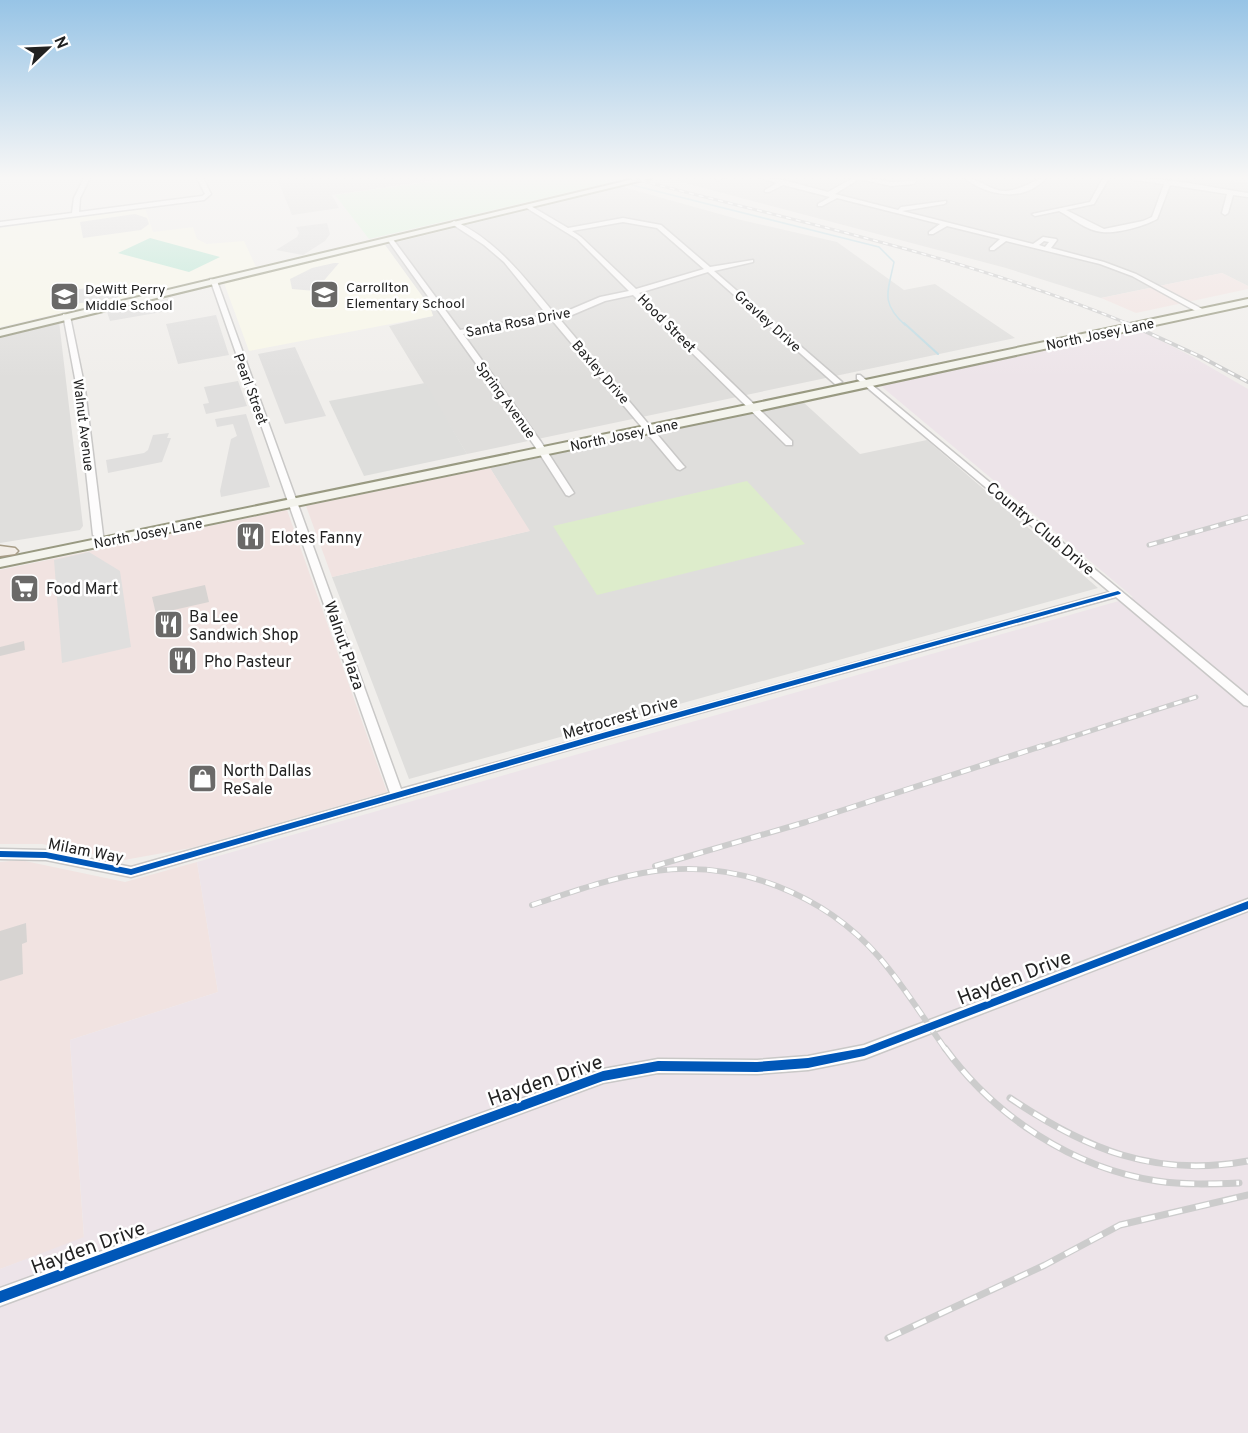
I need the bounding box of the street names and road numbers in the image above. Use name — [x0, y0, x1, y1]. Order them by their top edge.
street label: Gravley Drive — [730, 288, 804, 357]
street label: Hood Street — [633, 291, 699, 357]
street label: Santa Rosa Drive — [464, 305, 572, 342]
street label: North Josey Lane — [1045, 316, 1156, 355]
street label: Baxley Drive — [568, 338, 632, 408]
street label: Pearl Street — [229, 351, 270, 428]
street label: Spring Avenue — [471, 359, 538, 443]
street label: Walnut Avenue — [68, 378, 97, 472]
street label: North Josey Lane — [569, 417, 680, 456]
street label: Country Club Drive — [981, 478, 1098, 581]
street label: North Josey Lane — [93, 516, 204, 553]
street label: Walnut Plaza — [319, 599, 368, 693]
street label: Metrocrest Drive — [561, 693, 681, 745]
street label: Milam Way — [46, 835, 125, 869]
street label: Hayden Drive — [954, 945, 1075, 1012]
street label: Hayden Drive — [485, 1050, 607, 1114]
street label: Hayden Drive — [28, 1216, 149, 1282]

